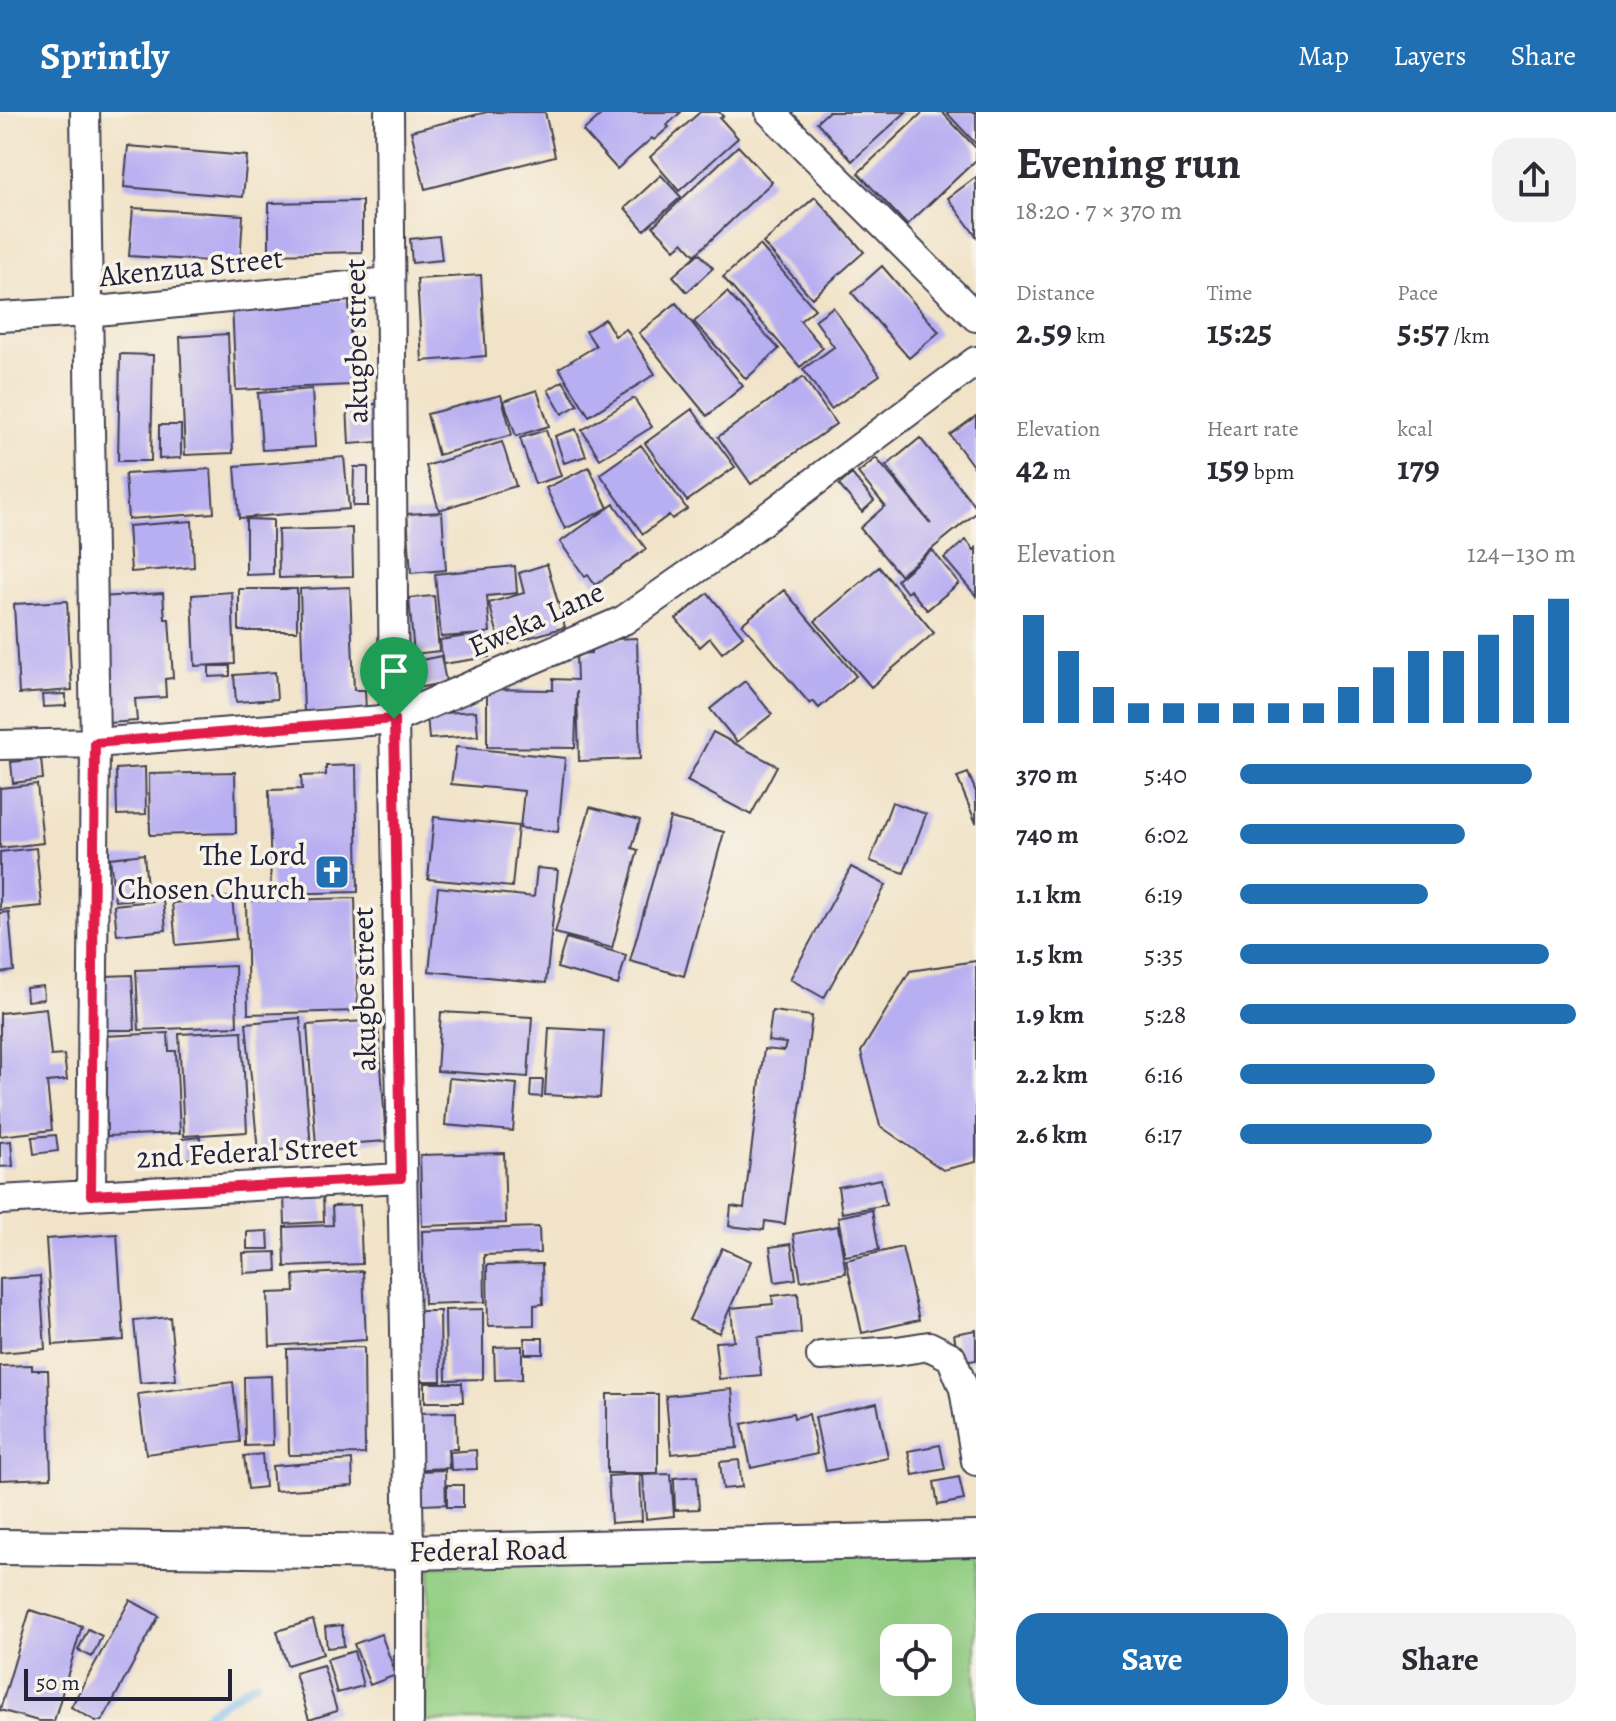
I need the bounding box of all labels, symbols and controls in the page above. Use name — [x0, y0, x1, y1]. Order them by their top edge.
text: Sprintly — [40, 30, 169, 82]
text: Map — [1298, 37, 1349, 75]
text: Layers — [1393, 37, 1466, 75]
text: Share — [1510, 37, 1576, 75]
text: Evening run — [1016, 133, 1241, 193]
button: share — [1492, 138, 1576, 222]
text: 18:20 · 7 × 370 m — [1016, 193, 1182, 228]
street label: Akenzua Street — [96, 237, 285, 297]
street label: akugbe street — [335, 258, 377, 424]
text: Distance — [1016, 278, 1095, 308]
text: Time — [1207, 278, 1252, 308]
text: Pace — [1397, 278, 1438, 308]
text: 2.59 — [1016, 308, 1072, 355]
text: 15:25 — [1207, 308, 1272, 355]
text: 5:57 — [1397, 308, 1449, 355]
text: km — [1072, 321, 1106, 351]
text: /km — [1449, 321, 1490, 351]
text: Elevation — [1016, 414, 1100, 444]
text: Heart rate — [1207, 414, 1299, 444]
text: kcal — [1397, 414, 1433, 444]
text: 42 — [1016, 444, 1048, 491]
text: 159 — [1207, 444, 1249, 491]
text: 179 — [1397, 444, 1440, 491]
text: m — [1048, 457, 1071, 487]
text: bpm — [1249, 457, 1295, 487]
text: Elevation — [1016, 536, 1116, 571]
text: 124–130 m — [1467, 536, 1576, 571]
street label: Eweka Lane — [462, 571, 610, 667]
pin — [360, 637, 428, 719]
icon: arrive — [372, 649, 416, 693]
text: 370 m — [1016, 757, 1078, 792]
text: 5:40 — [1144, 757, 1187, 792]
text: 740 m — [1016, 817, 1079, 852]
text: 6:02 — [1144, 817, 1188, 852]
place label: The Lord Chosen Church — [117, 835, 307, 909]
church icon: The Lord Chosen Church — [313, 853, 351, 891]
text: 1.1 km — [1016, 877, 1082, 912]
text: 6:19 — [1144, 877, 1183, 912]
street label: akugbe street — [343, 906, 385, 1072]
text: 1.5 km — [1016, 937, 1083, 972]
text: 5:35 — [1144, 937, 1183, 972]
text: 1.9 km — [1016, 997, 1084, 1032]
text: 5:28 — [1144, 997, 1186, 1032]
text: 2.2 km — [1016, 1057, 1088, 1092]
text: 6:16 — [1144, 1057, 1183, 1092]
text: 2.6 km — [1016, 1117, 1088, 1152]
text: 6:17 — [1144, 1117, 1182, 1152]
street label: 2nd Federal Street — [135, 1126, 359, 1178]
street label: Federal Road — [409, 1529, 568, 1571]
button: Save — [1016, 1613, 1288, 1705]
button: Share — [1304, 1613, 1576, 1705]
map controls — [880, 1624, 952, 1696]
button: locate — [880, 1624, 952, 1696]
scale bar — [24, 1665, 232, 1701]
text: 50 m — [36, 1668, 80, 1698]

